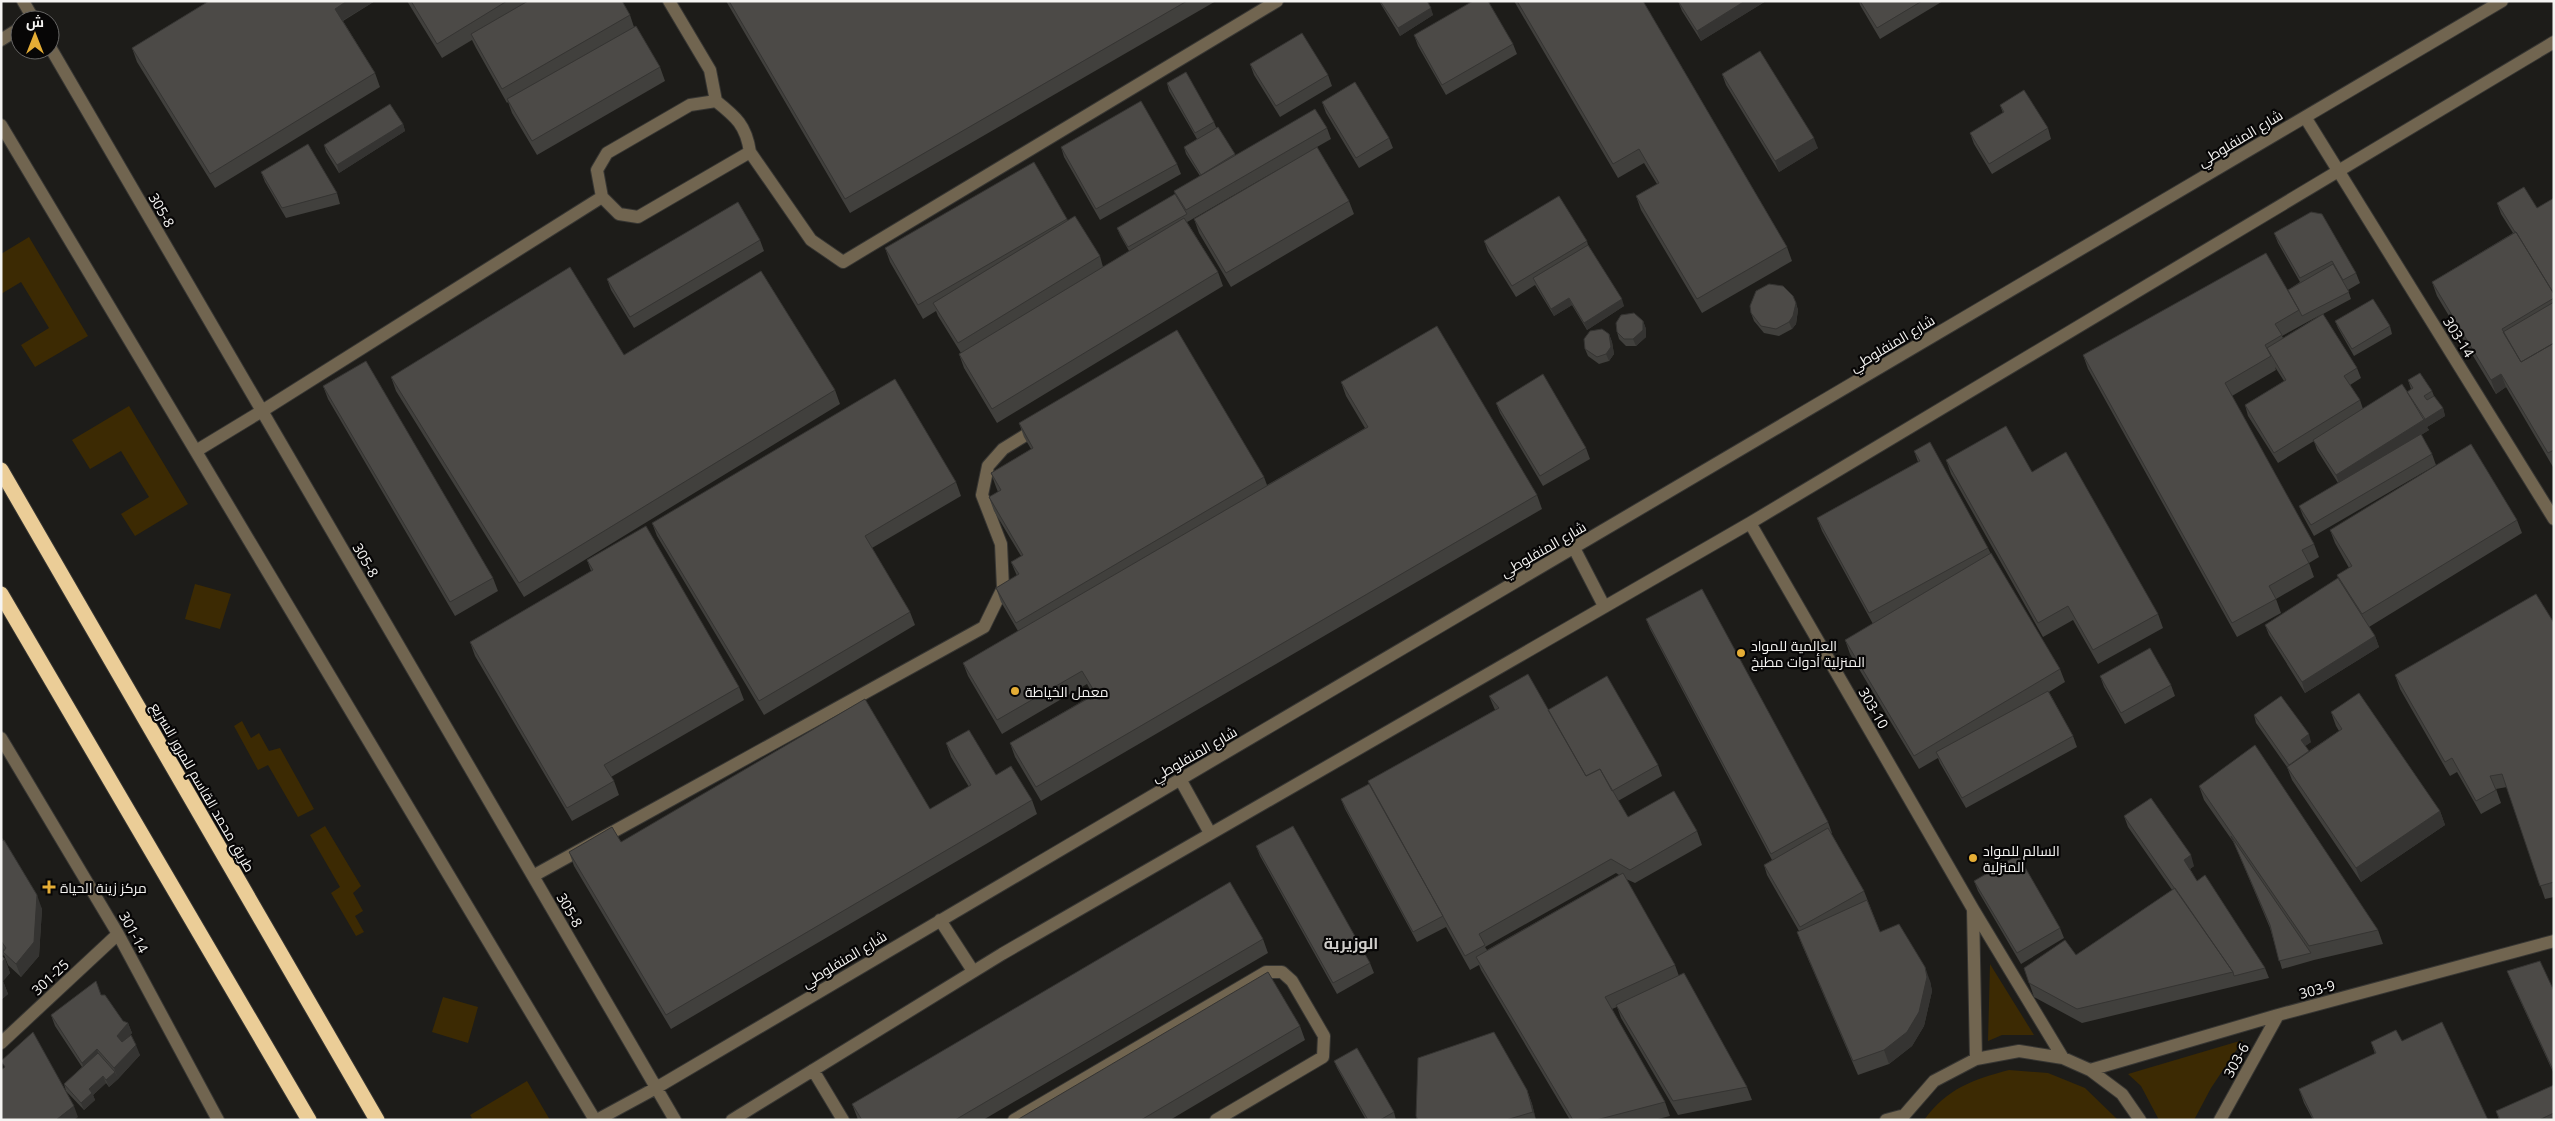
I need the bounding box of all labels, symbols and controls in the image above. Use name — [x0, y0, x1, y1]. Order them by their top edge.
north arrow — [10, 10, 60, 60]
text: ش — [26, 12, 44, 31]
street label: شارع المنفلوطي — [2194, 105, 2288, 173]
street label: 305-8 — [145, 189, 179, 231]
street label: شارع المنفلوطي — [1846, 310, 1940, 378]
street label: 303-14 — [2439, 313, 2479, 361]
street label: شارع المنفلوطي — [1497, 517, 1591, 584]
street label: 305-8 — [349, 539, 383, 581]
place label: العالمية للمواد المنزلية أدوات مطبخ — [1751, 636, 1865, 671]
marker: العالمية للمواد المنزلية أدوات مطبخ — [1735, 647, 1747, 659]
place label: معمل الخياطة — [1025, 682, 1109, 701]
street label: 303-10 — [1855, 684, 1893, 732]
marker: معمل الخياطة — [1009, 685, 1021, 697]
street label: طريق محمد القاسم للمرور السريع — [146, 699, 259, 876]
street label: شارع المنفلوطي — [1148, 722, 1242, 789]
place label: السالم للمواد المنزلية — [1983, 841, 2060, 876]
marker: السالم للمواد المنزلية — [1967, 852, 1979, 864]
place label: مركز زينة الحياة — [60, 878, 147, 897]
marker: مركز زينة الحياة — [42, 880, 56, 894]
street label: 305-8 — [553, 889, 587, 931]
street label: 301-14 — [115, 908, 153, 956]
street label: شارع المنفلوطي — [798, 926, 892, 994]
district label: الوزيرية — [1324, 932, 1378, 954]
street label: 301-25 — [27, 955, 73, 999]
street label: 303-9 — [2297, 975, 2337, 1003]
street label: 303-6 — [2219, 1039, 2253, 1081]

